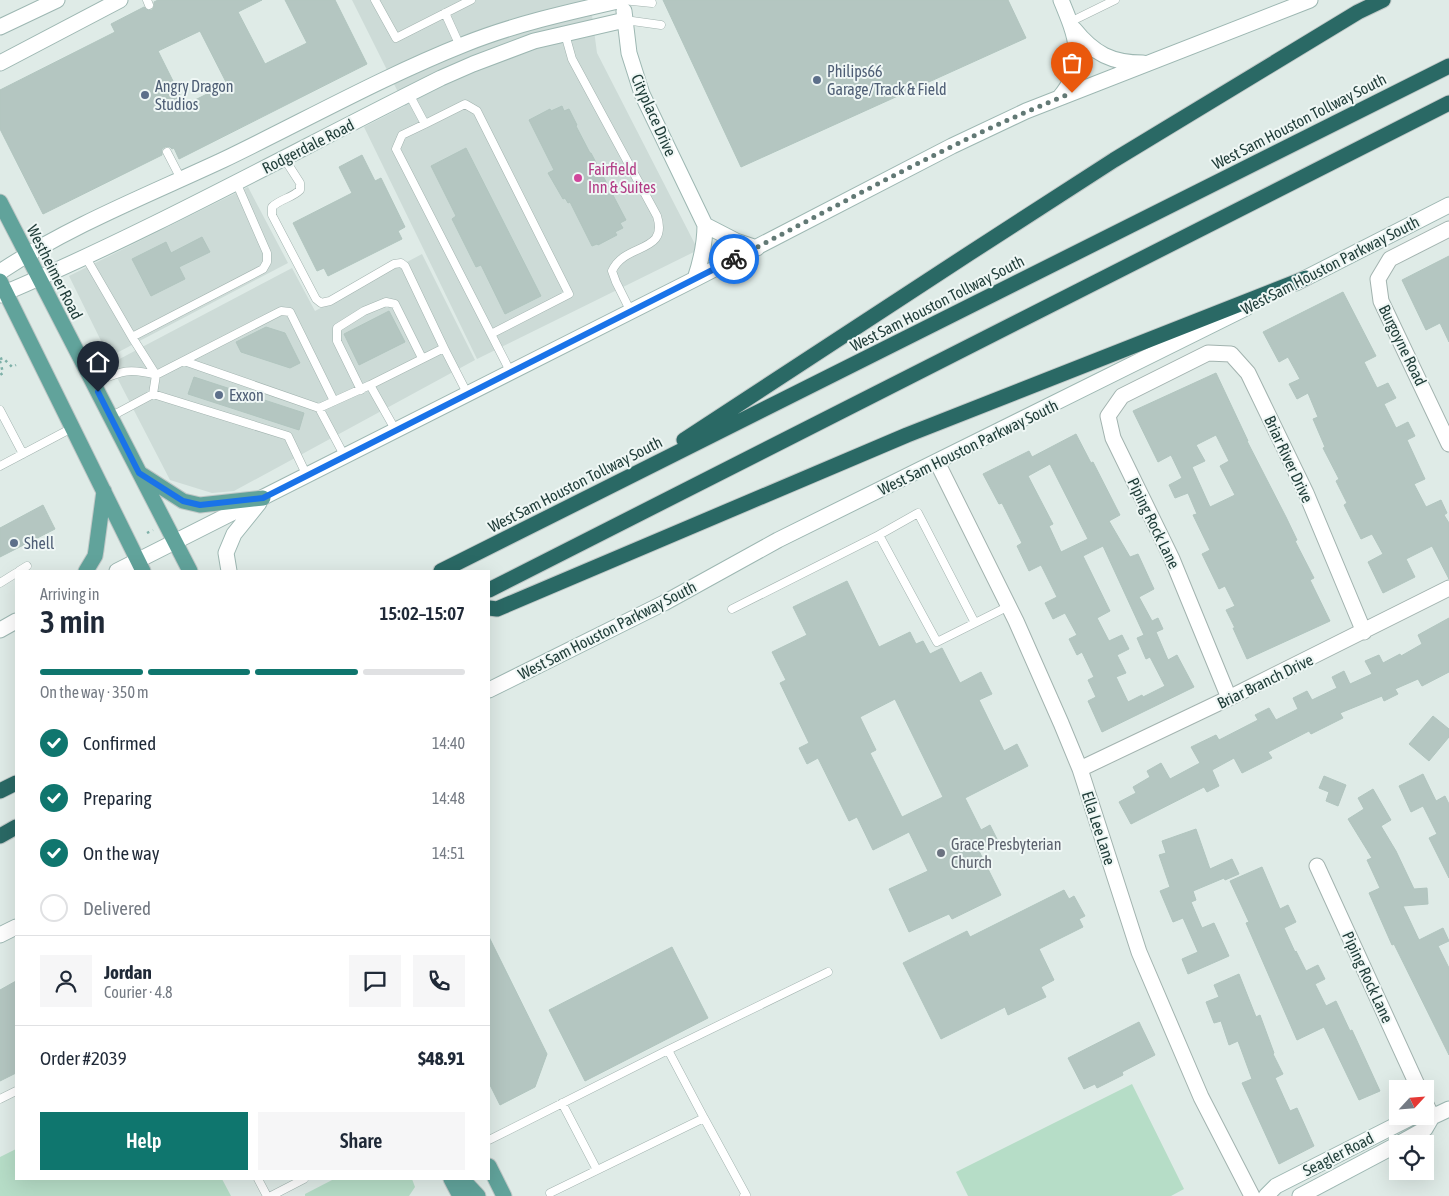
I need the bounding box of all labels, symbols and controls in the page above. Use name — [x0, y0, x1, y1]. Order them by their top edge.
pin — [1051, 42, 1093, 93]
icon: bag — [1058, 49, 1086, 77]
place label: Philips66 Garage/Track & Field — [827, 62, 947, 99]
street label: West Sam Houston Tollway South — [1209, 69, 1389, 174]
street label: Cityplace Drive — [627, 71, 680, 159]
marker: Philips66 Garage/Track & Field — [811, 74, 823, 86]
place label: Angry Dragon Studios — [155, 77, 234, 113]
marker: Angry Dragon Studios — [139, 89, 151, 101]
street label: Rodgerdale Road — [259, 115, 357, 178]
place label: Fairfield Inn & Suites — [588, 160, 656, 196]
marker: Fairfield Inn & Suites — [572, 172, 584, 184]
street label: West Sam Houston Parkway South — [1238, 212, 1423, 319]
street label: Westheimer Road — [23, 222, 87, 322]
courier — [709, 234, 759, 284]
icon: bike — [720, 245, 748, 273]
street label: West Sam Houston Tollway South — [847, 251, 1027, 356]
street label: Burgoyne Road — [1375, 302, 1430, 389]
pin — [77, 341, 119, 392]
icon: home — [84, 348, 112, 376]
place label: Exxon — [229, 386, 264, 404]
marker: Exxon — [213, 389, 225, 401]
street label: West Sam Houston Parkway South — [875, 396, 1061, 499]
street label: Briar River Drive — [1261, 413, 1317, 505]
street label: West Sam Houston Tollway South — [485, 432, 665, 537]
street label: Piping Rock Lane — [1123, 475, 1184, 572]
place label: Shell — [24, 534, 55, 552]
marker: Shell — [8, 537, 20, 549]
street label: West Sam Houston Parkway South — [515, 577, 700, 684]
text: Arriving in — [40, 585, 100, 603]
text: 15:02–15:07 — [379, 602, 465, 624]
text: 3 min — [40, 603, 105, 640]
street label: Briar Branch Drive — [1214, 650, 1316, 712]
text: On the way · 350 m — [40, 683, 149, 701]
icon: check — [40, 729, 68, 757]
text: Confirmed — [83, 732, 156, 754]
text: 14:40 — [432, 734, 465, 752]
icon: check — [40, 784, 68, 812]
text: Preparing — [83, 787, 152, 809]
text: 14:48 — [432, 789, 465, 807]
street label: Ella Lee Lane — [1079, 789, 1119, 867]
place label: Grace Presbyterian Church — [951, 835, 1062, 871]
icon: check — [40, 839, 68, 867]
text: On the way — [83, 842, 160, 864]
text: 14:51 — [432, 844, 465, 862]
marker: Grace Presbyterian Church — [935, 847, 947, 859]
text: Delivered — [83, 897, 151, 919]
street label: Piping Rock Lane — [1338, 929, 1397, 1026]
button: person — [40, 955, 92, 1007]
button: chat — [349, 955, 401, 1007]
button: phone — [413, 955, 465, 1007]
text: Jordan — [104, 961, 152, 983]
text: Courier · 4.8 — [104, 983, 173, 1001]
text: Order #2039 — [40, 1047, 127, 1069]
text: $48.91 — [418, 1047, 465, 1069]
north arrow — [1389, 1080, 1434, 1125]
map controls — [1389, 1080, 1434, 1180]
button: Help — [40, 1112, 248, 1170]
button: Share — [258, 1112, 465, 1170]
street label: Seagler Road — [1300, 1128, 1377, 1180]
button: locate — [1389, 1135, 1434, 1180]

